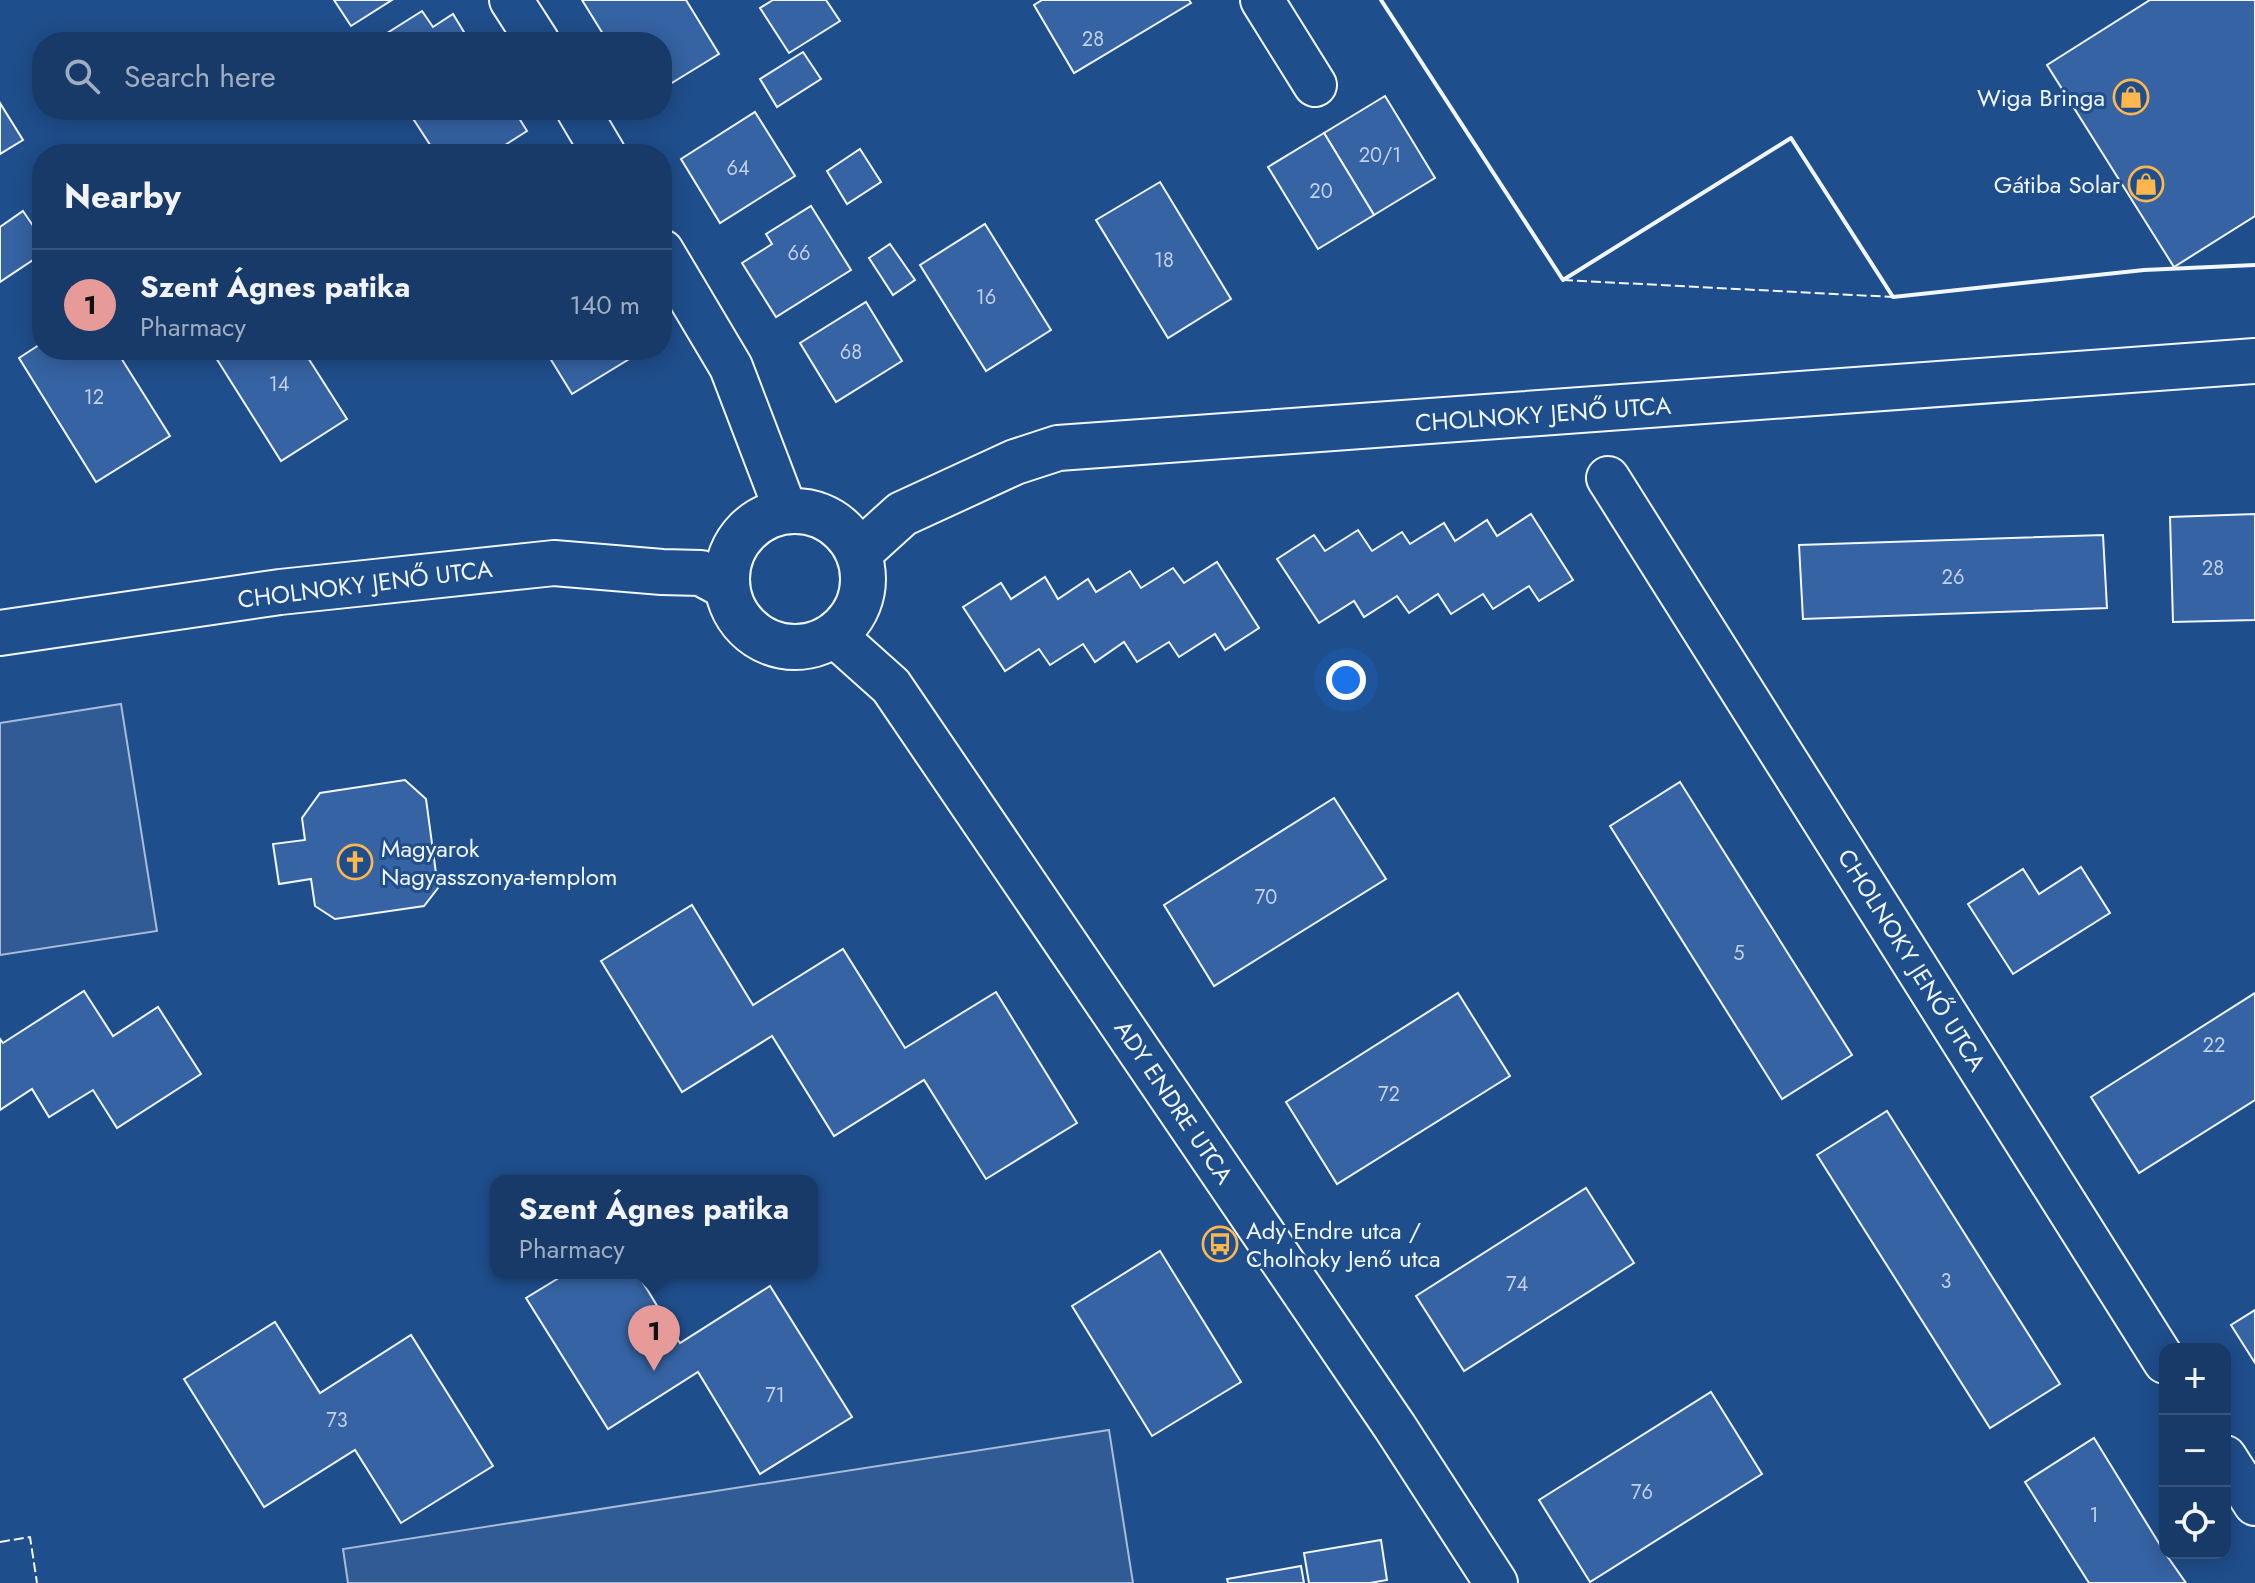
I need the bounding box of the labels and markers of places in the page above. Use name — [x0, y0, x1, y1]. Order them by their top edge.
shop icon: Wiga Bringa — [2112, 78, 2150, 116]
place label: Wiga Bringa — [1977, 80, 2105, 115]
shop icon: Gátiba Solar — [2127, 165, 2165, 203]
place label: Gátiba Solar — [1994, 167, 2121, 202]
place label: Magyarok Nagyasszonya-templom — [381, 831, 618, 894]
church icon: Magyarok Nagyasszonya-templom — [336, 843, 374, 881]
place label: Ady Endre utca / Cholnoky Jenő utca — [1246, 1213, 1440, 1276]
bus stop icon: Ady Endre utca / Cholnoky Jenő utca — [1201, 1225, 1239, 1263]
pin: 1 — [628, 1305, 680, 1371]

